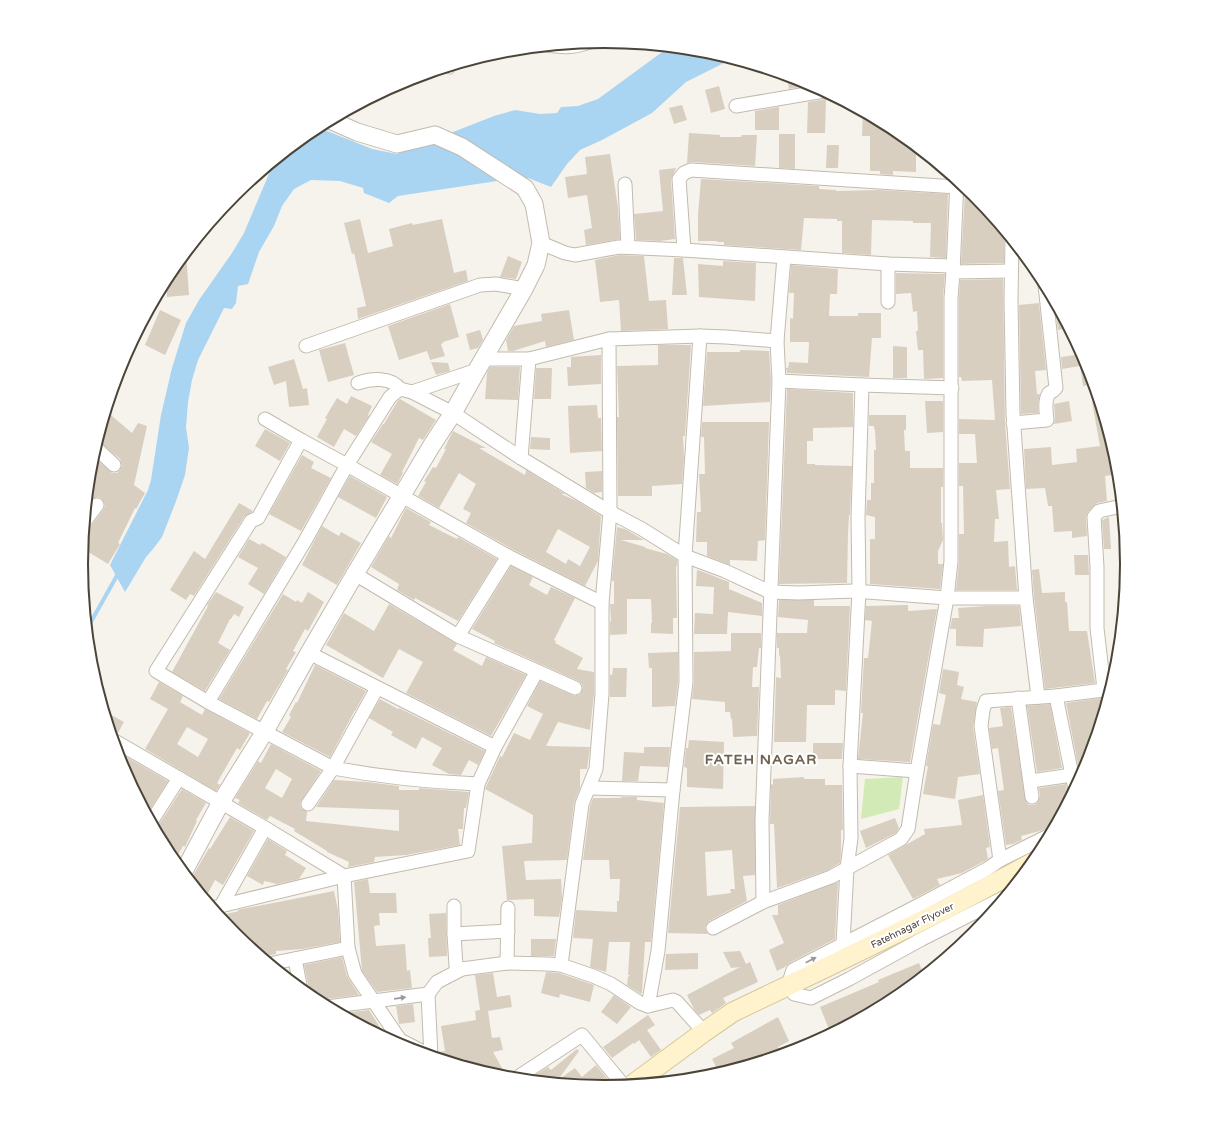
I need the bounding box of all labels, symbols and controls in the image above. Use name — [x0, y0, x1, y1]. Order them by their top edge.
district label: FATEH NAGAR — [705, 751, 817, 768]
street label: Fatehnagar Flyover — [869, 901, 956, 951]
one-way arrow — [805, 957, 817, 963]
one-way arrow — [394, 995, 406, 1001]

